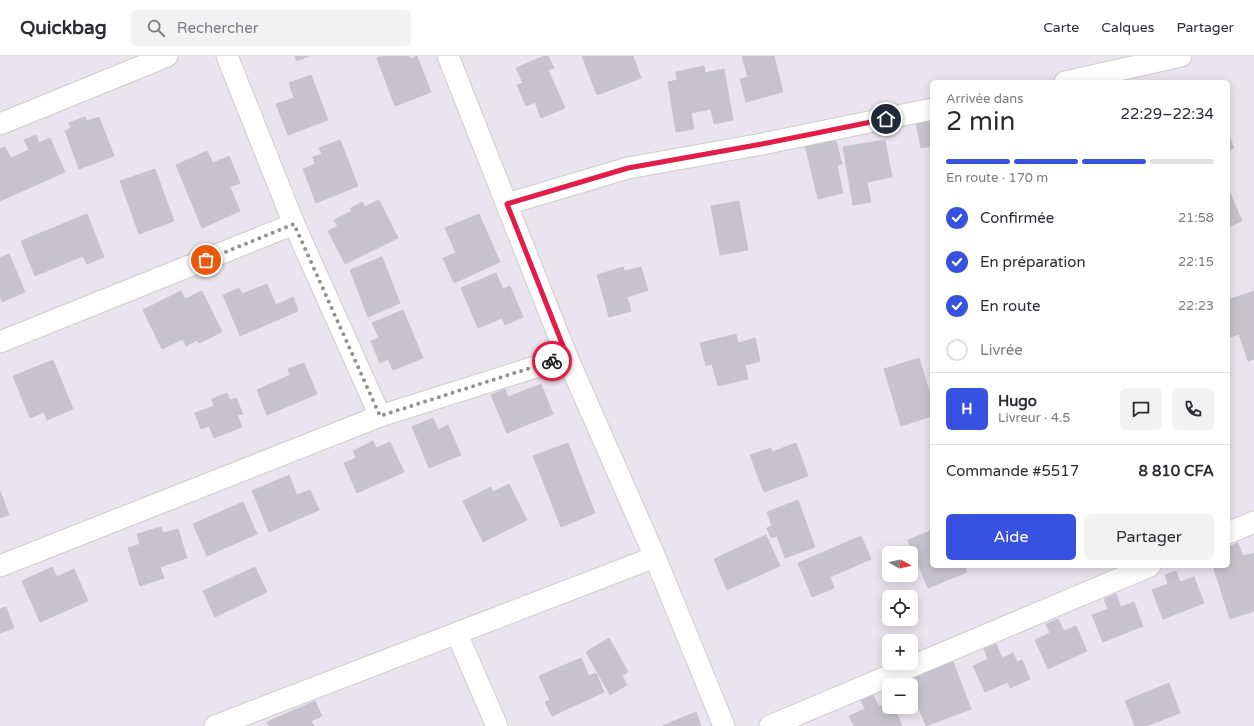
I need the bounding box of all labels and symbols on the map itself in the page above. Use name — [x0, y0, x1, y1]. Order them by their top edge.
pin — [869, 102, 903, 136]
pin — [189, 243, 223, 277]
courier — [532, 341, 572, 381]
north arrow — [882, 546, 918, 582]

